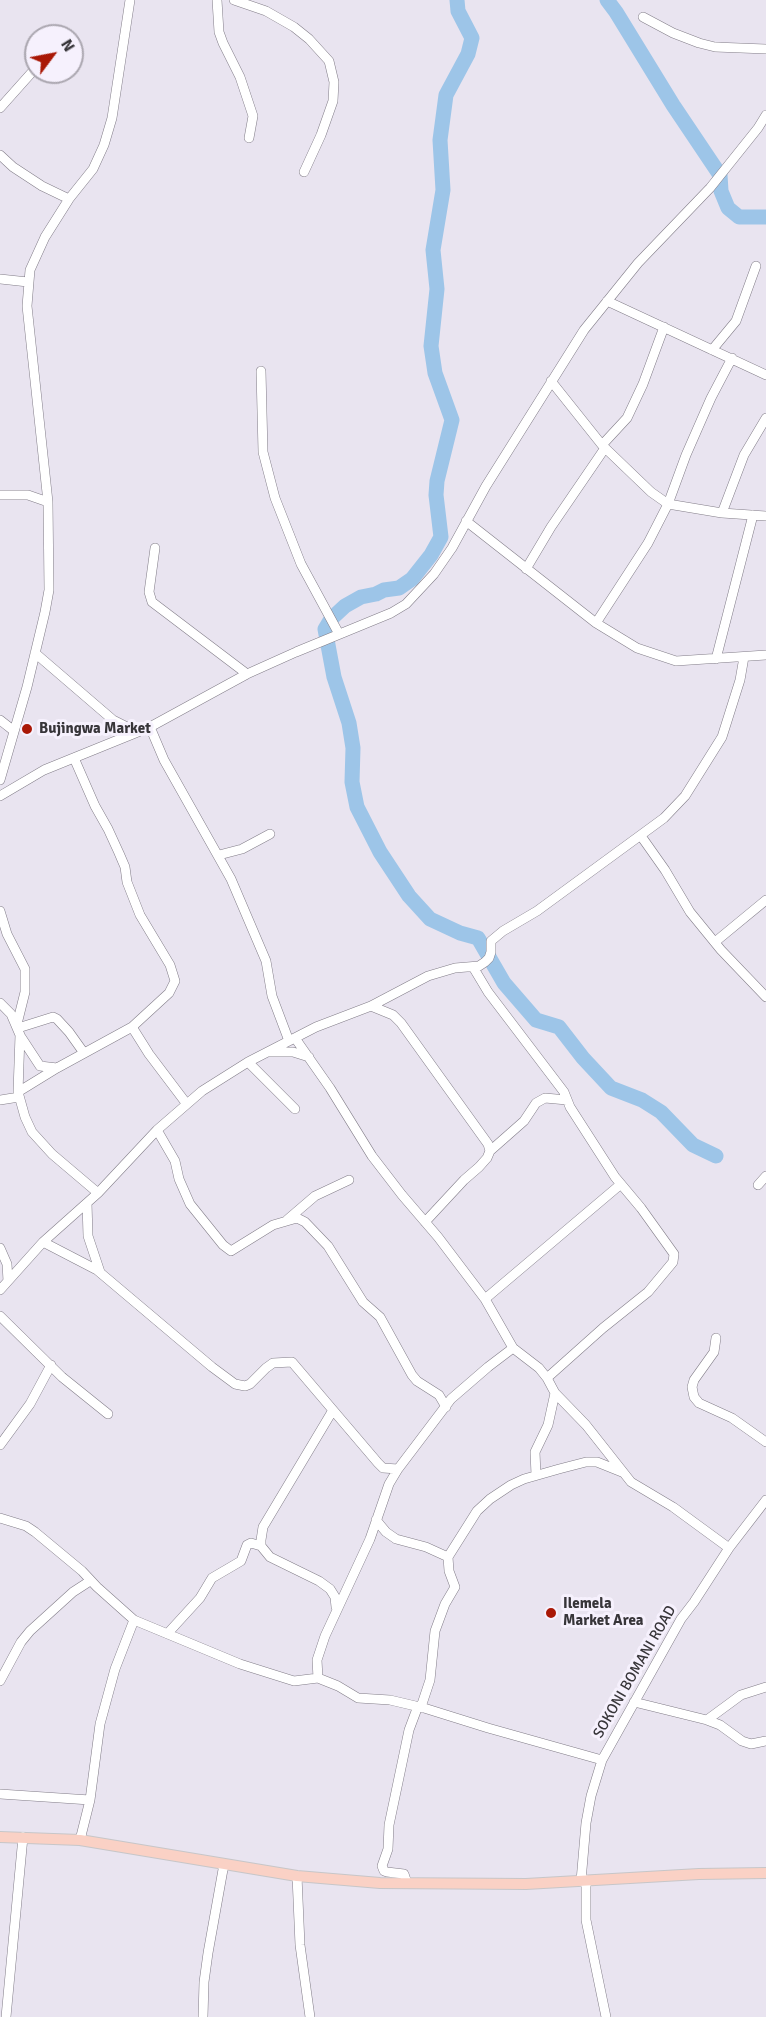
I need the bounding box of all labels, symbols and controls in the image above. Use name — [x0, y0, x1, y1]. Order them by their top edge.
north arrow — [24, 24, 84, 84]
text: N — [56, 35, 79, 56]
place label: Bujingwa Market — [39, 720, 151, 738]
marker: Bujingwa Market — [20, 722, 34, 736]
place label: Ilemela Market Area — [563, 1595, 644, 1630]
street label: SOKONI BOMANI ROAD — [590, 1603, 680, 1741]
marker: Ilemela Market Area — [544, 1606, 558, 1620]

